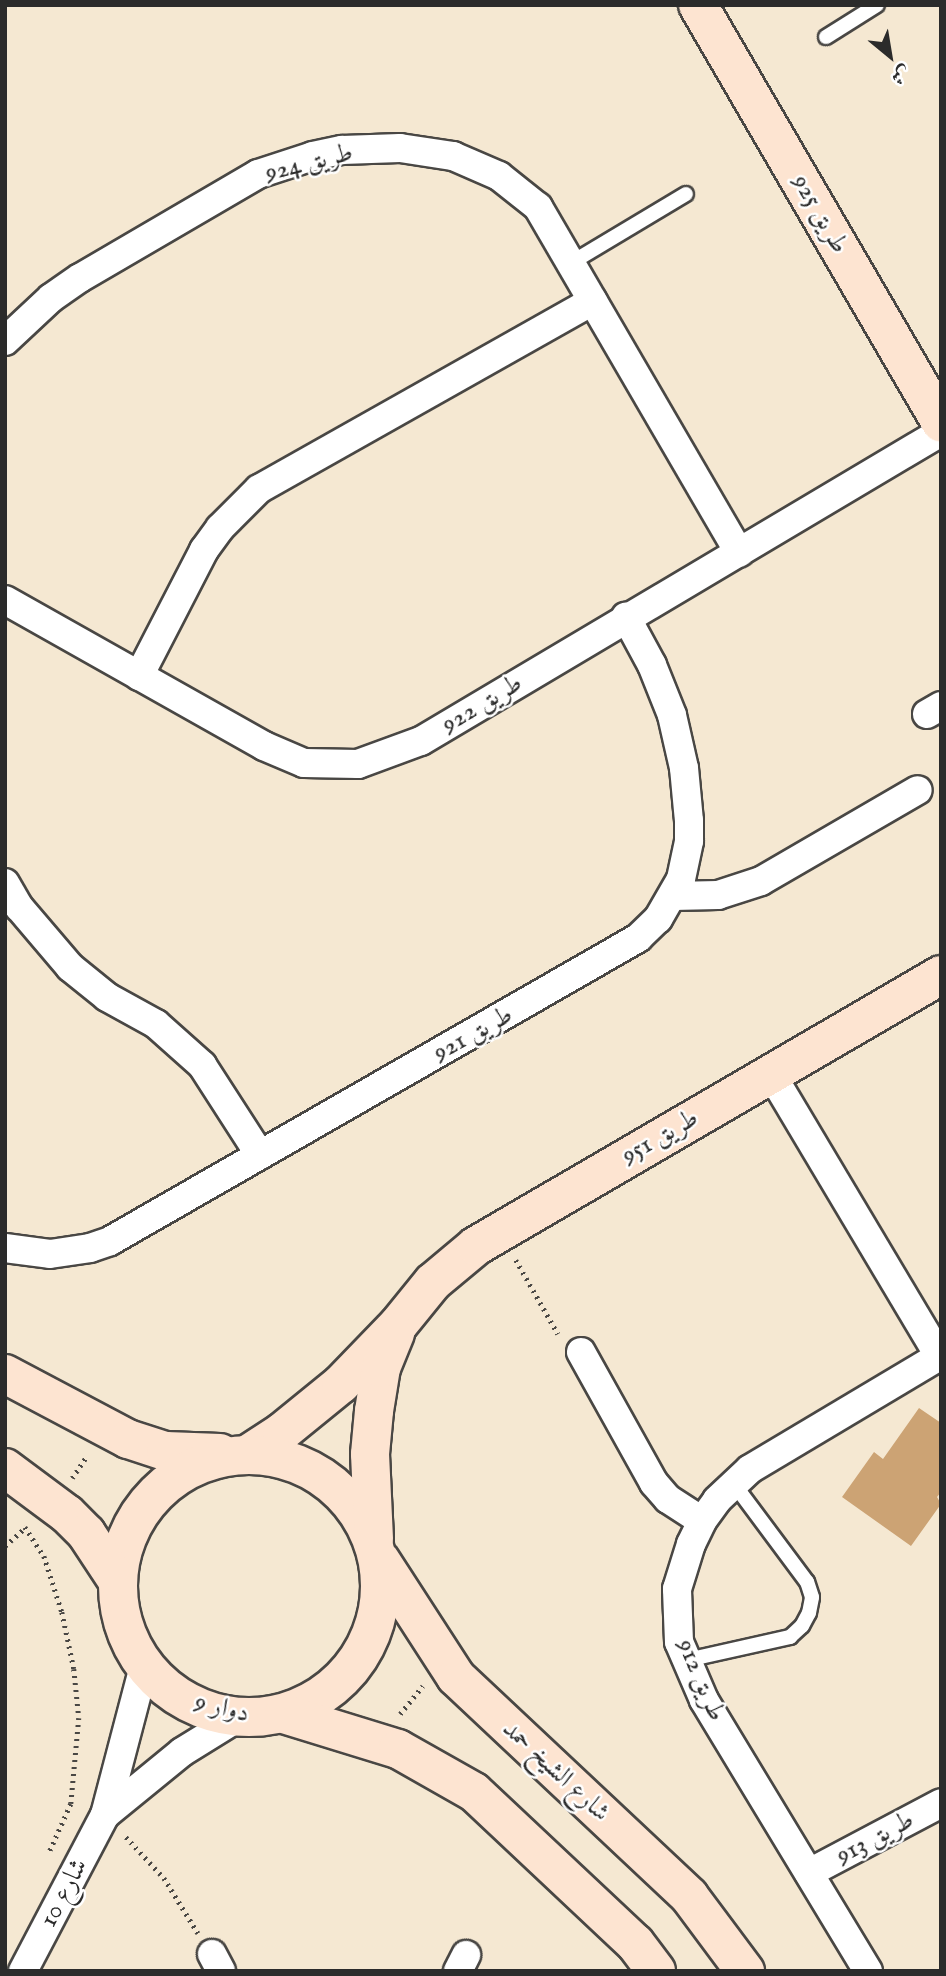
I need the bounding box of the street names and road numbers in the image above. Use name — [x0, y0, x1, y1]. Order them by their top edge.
street label: طريق 924 — [262, 137, 356, 189]
street label: طريق 925 — [785, 169, 855, 259]
street label: طريق 922 — [436, 668, 528, 740]
street label: طريق 921 — [428, 999, 518, 1069]
street label: طريق 951 — [616, 1103, 704, 1171]
street label: طريق 912 — [670, 1634, 732, 1726]
street label: دوار 9 — [191, 1686, 253, 1730]
street label: شارع الشيخ حمد — [496, 1713, 616, 1829]
street label: طريق 913 — [831, 1805, 919, 1871]
street label: شارع 10 — [33, 1853, 95, 1933]

